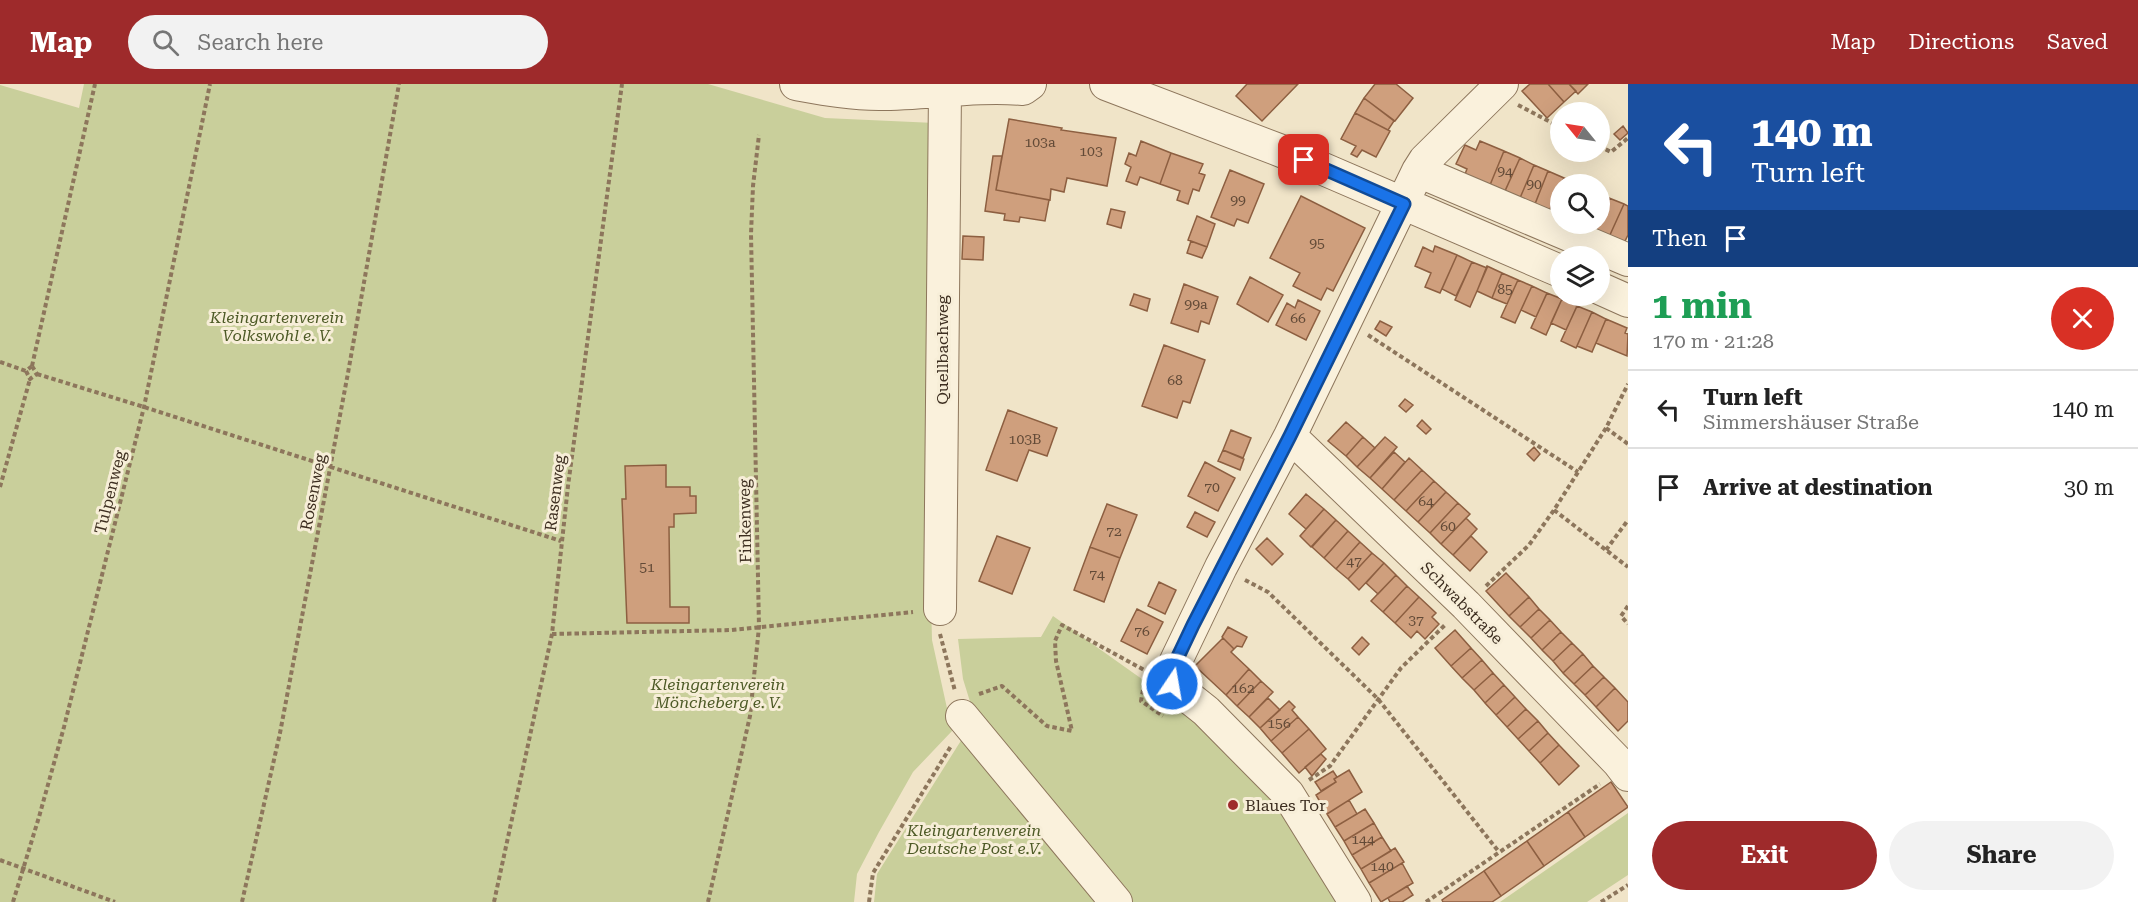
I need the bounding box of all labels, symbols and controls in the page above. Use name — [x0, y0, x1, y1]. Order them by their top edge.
search box — [128, 15, 548, 69]
text: Map — [30, 26, 92, 59]
icon: search — [149, 26, 182, 59]
text: Search here — [197, 30, 323, 55]
text: Map — [1831, 30, 1875, 54]
text: Directions — [1908, 30, 2014, 54]
text: Saved — [2047, 30, 2108, 54]
north arrow — [1550, 102, 1610, 162]
map controls — [1550, 102, 1610, 306]
text: 140 m — [1751, 107, 1873, 156]
icon: left — [1652, 108, 1730, 186]
house number: 103a — [1024, 134, 1056, 150]
pin — [1278, 134, 1329, 185]
house number: 103 — [1079, 143, 1103, 159]
icon: arrive — [1287, 143, 1320, 176]
text: Turn left — [1751, 157, 1865, 189]
house number: 94 — [1497, 163, 1513, 179]
button: search — [1550, 174, 1610, 234]
house number: 90 — [1526, 176, 1542, 192]
house number: 99 — [1230, 192, 1246, 208]
icon: arrive — [1719, 222, 1752, 255]
text: Then — [1652, 226, 1707, 251]
house number: 95 — [1309, 235, 1325, 251]
button: layers — [1550, 246, 1610, 306]
house number: 85 — [1497, 281, 1513, 297]
text: 1 min — [1652, 285, 1752, 327]
button: close — [2051, 287, 2114, 350]
street label: Quellbachweg — [933, 294, 952, 405]
house number: 99a — [1184, 296, 1208, 312]
park label: Kleingartenverein Volkswohl e. V. — [209, 308, 344, 345]
house number: 66 — [1290, 310, 1306, 326]
text: 170 m · 21:28 — [1652, 329, 1774, 353]
house number: 68 — [1167, 372, 1183, 388]
text: Turn left — [1703, 385, 1803, 410]
icon: left — [1652, 393, 1685, 426]
text: 140 m — [2051, 397, 2114, 422]
text: Simmershäuser Straße — [1703, 410, 1919, 434]
house number: 103B — [1009, 431, 1041, 447]
street label: Tulpenweg — [90, 447, 130, 536]
street label: Rosenweg — [296, 451, 330, 532]
street label: Rasenweg — [541, 453, 569, 532]
icon: arrive — [1652, 471, 1685, 504]
text: Arrive at destination — [1703, 475, 1932, 500]
text: 30 m — [2064, 475, 2114, 500]
street label: Finkenweg — [735, 478, 755, 563]
house number: 70 — [1204, 479, 1220, 495]
house number: 64 — [1418, 493, 1434, 509]
house number: 60 — [1440, 518, 1456, 534]
house number: 72 — [1106, 523, 1122, 539]
house number: 47 — [1346, 553, 1362, 569]
street label: Schwabstraße — [1417, 558, 1507, 648]
house number: 51 — [639, 559, 655, 575]
house number: 74 — [1089, 566, 1105, 582]
house number: 37 — [1408, 612, 1424, 628]
house number: 76 — [1134, 623, 1150, 639]
position arrow — [1140, 652, 1204, 716]
park label: Kleingartenverein Möncheberg e. V. — [650, 675, 785, 712]
house number: 162 — [1231, 680, 1255, 696]
house number: 156 — [1267, 715, 1291, 731]
place label: Blaues Tor — [1245, 796, 1326, 815]
marker: Blaues Tor — [1226, 798, 1240, 812]
park label: Kleingartenverein Deutsche Post e.V. — [906, 821, 1041, 858]
button: Exit — [1652, 821, 1877, 890]
button: Share — [1889, 821, 2114, 890]
house number: 144 — [1351, 831, 1375, 847]
house number: 140 — [1370, 858, 1394, 874]

